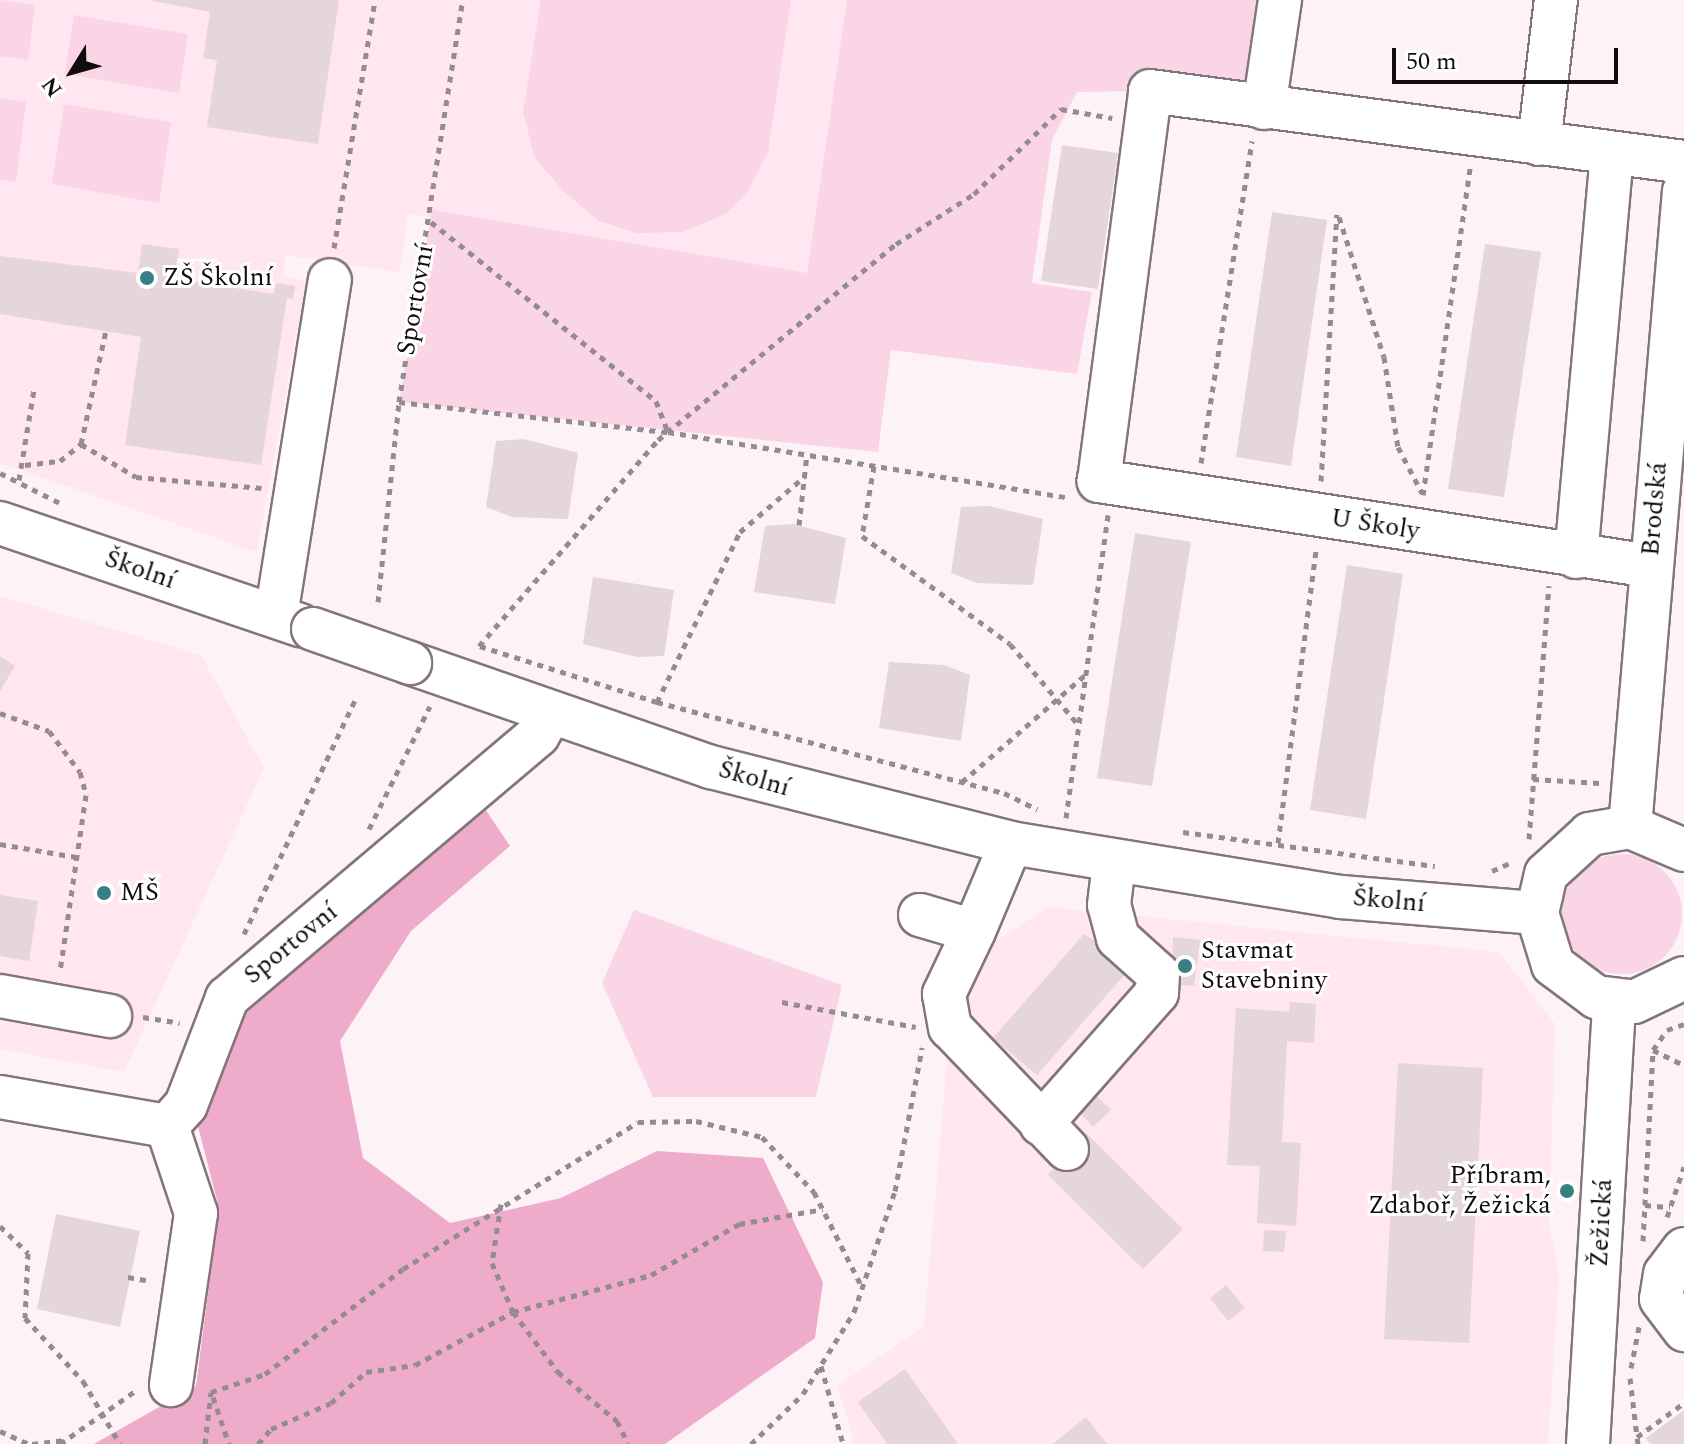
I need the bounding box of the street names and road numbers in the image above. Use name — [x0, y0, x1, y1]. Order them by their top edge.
street label: Sportovní — [391, 242, 441, 358]
street label: Brodská — [1635, 461, 1675, 557]
street label: U Školy — [1328, 503, 1422, 547]
street label: Školní — [101, 543, 179, 597]
street label: Školní — [715, 754, 793, 804]
street label: Školní — [1351, 882, 1427, 920]
street label: Sportovní — [238, 897, 344, 991]
street label: Žežická — [1584, 1178, 1620, 1268]

